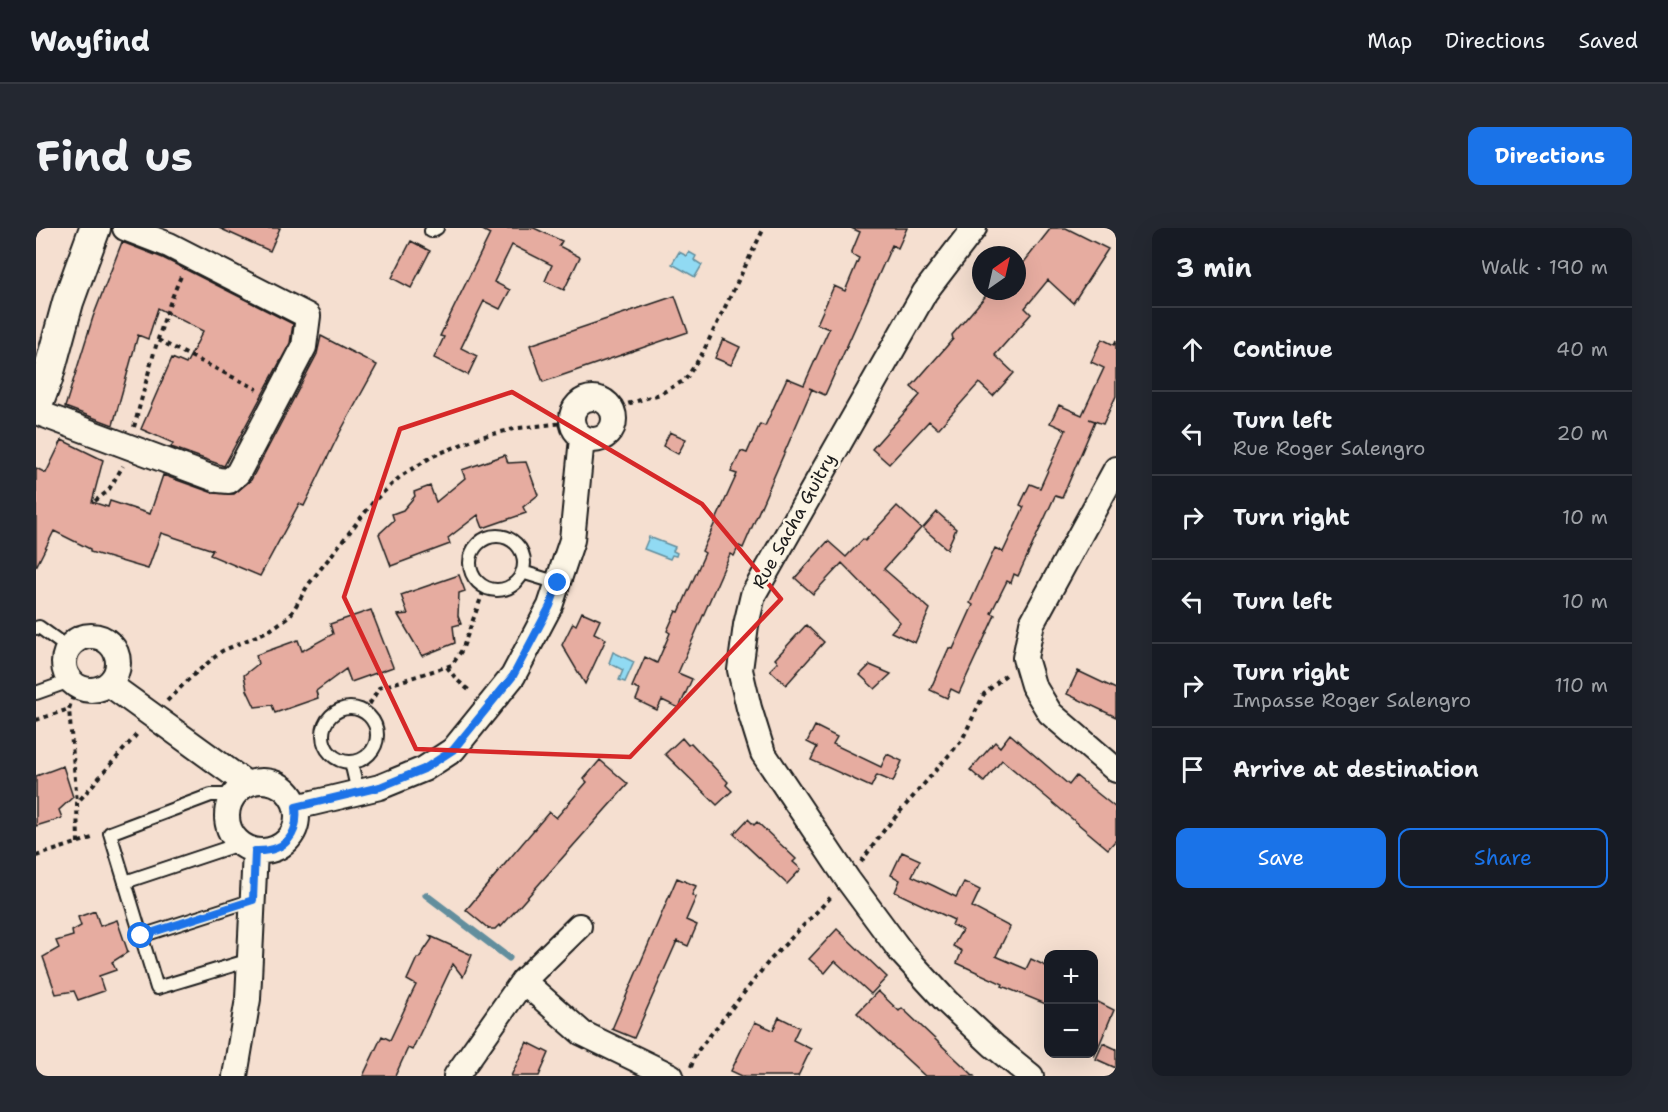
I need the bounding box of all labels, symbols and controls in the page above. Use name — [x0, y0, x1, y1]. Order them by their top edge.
text: Wayfind — [30, 22, 150, 60]
text: Map — [1367, 27, 1412, 55]
text: Directions — [1445, 27, 1545, 55]
text: Saved — [1578, 27, 1638, 55]
button: Directions — [1468, 127, 1632, 185]
text: Find us — [36, 128, 193, 184]
north arrow — [972, 246, 1026, 300]
text: 3 min — [1176, 250, 1252, 285]
text: Walk · 190 m — [1481, 254, 1608, 280]
icon: ahead — [1176, 333, 1209, 366]
text: Continue — [1233, 335, 1333, 364]
text: 40 m — [1556, 336, 1608, 362]
text: Turn left — [1233, 406, 1332, 435]
icon: left — [1176, 417, 1209, 450]
text: 20 m — [1557, 420, 1608, 446]
text: Rue Roger Salengro — [1233, 435, 1425, 461]
street label: Rue Sacha Guitry — [747, 449, 841, 593]
icon: right — [1176, 501, 1209, 534]
text: Turn right — [1233, 503, 1350, 532]
text: 10 m — [1562, 504, 1608, 530]
route end — [544, 569, 570, 595]
icon: left — [1176, 585, 1209, 618]
text: Turn left — [1233, 587, 1332, 616]
text: 10 m — [1562, 588, 1608, 614]
text: Turn right — [1233, 658, 1350, 687]
icon: right — [1176, 669, 1209, 702]
text: 110 m — [1554, 672, 1608, 698]
text: Impasse Roger Salengro — [1233, 687, 1471, 713]
icon: arrive — [1176, 753, 1209, 786]
text: Arrive at destination — [1233, 755, 1479, 784]
button: Save — [1176, 828, 1386, 888]
button: Share — [1398, 828, 1608, 888]
route start — [127, 922, 153, 948]
map controls — [1044, 950, 1098, 1058]
button: + — [1044, 950, 1098, 1004]
button: − — [1044, 1004, 1098, 1058]

